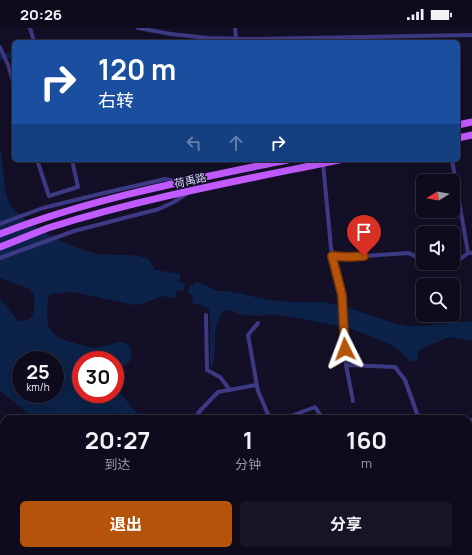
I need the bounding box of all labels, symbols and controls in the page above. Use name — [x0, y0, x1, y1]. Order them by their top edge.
text: 20:26 — [20, 4, 62, 25]
text: 120 m — [98, 50, 176, 88]
icon: right — [32, 56, 84, 108]
text: 右转 — [98, 88, 134, 112]
icon: left — [183, 132, 205, 154]
icon: ahead — [225, 132, 247, 154]
icon: right — [267, 132, 289, 154]
street label: 荷禹路 — [172, 169, 208, 191]
north arrow — [416, 174, 460, 218]
map controls — [416, 174, 460, 322]
pin — [347, 215, 381, 256]
icon: arrive — [353, 221, 375, 243]
button: sound — [416, 226, 460, 270]
button: search — [416, 278, 460, 322]
position arrow — [324, 328, 366, 370]
speed limit sign: 30 — [72, 351, 124, 403]
text: 25 — [26, 358, 50, 385]
text: km/h — [26, 380, 50, 394]
text: 20:27 — [85, 423, 150, 456]
text: 1 — [243, 423, 253, 456]
text: 160 — [346, 423, 387, 456]
text: m — [361, 454, 372, 472]
text: 到达 — [105, 455, 131, 473]
text: 分钟 — [235, 455, 261, 473]
button: 退出 — [20, 501, 232, 547]
button: 分享 — [240, 501, 452, 547]

